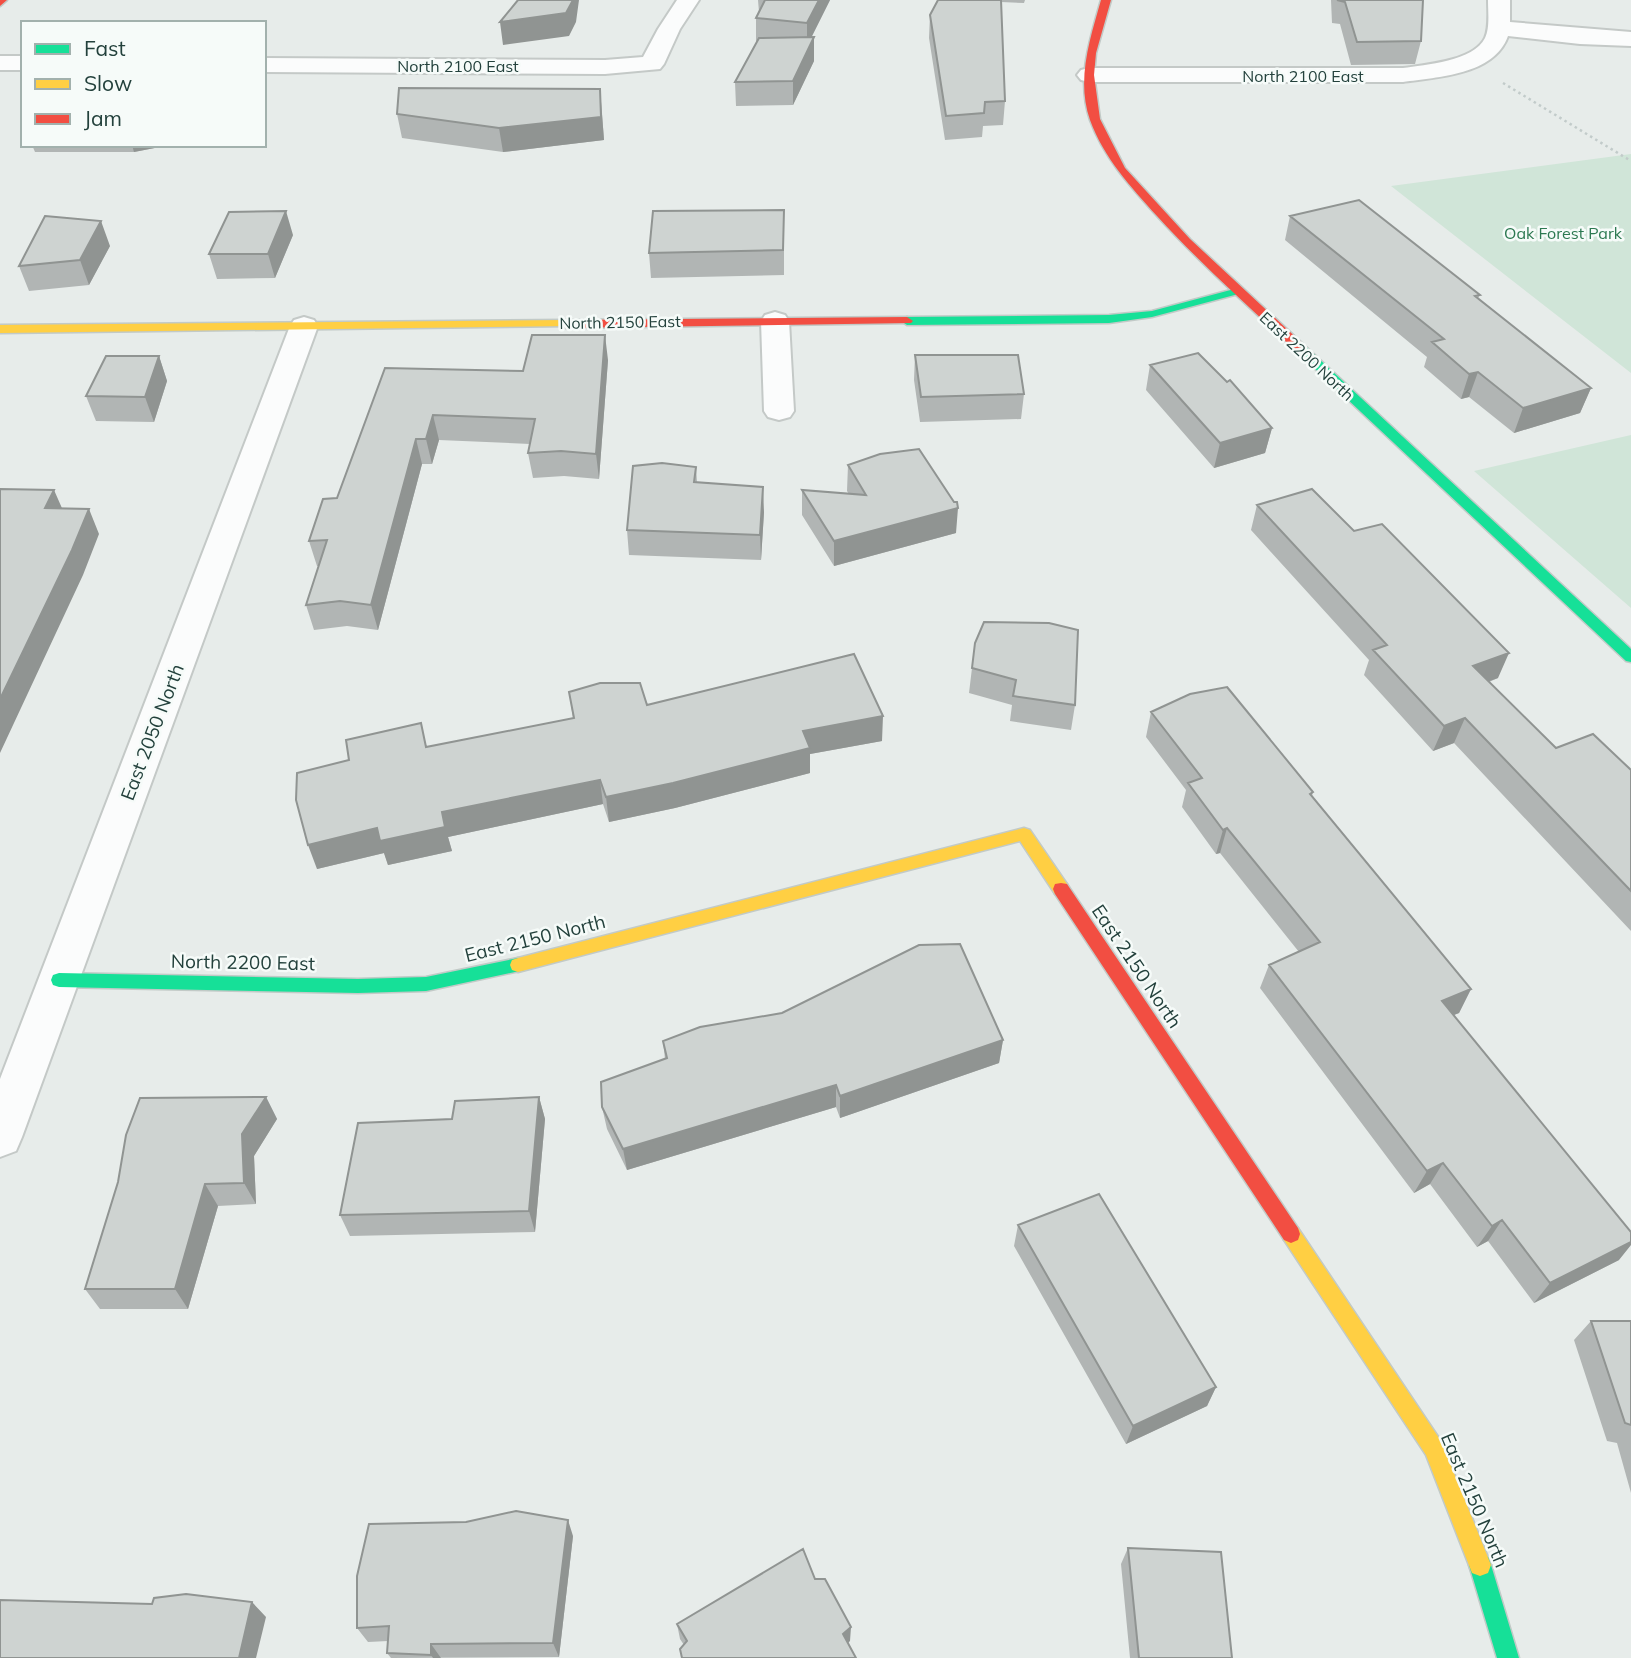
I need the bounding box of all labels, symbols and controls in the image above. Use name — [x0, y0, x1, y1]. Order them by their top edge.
legend — [21, 21, 266, 147]
text: Fast — [84, 35, 126, 61]
street label: North 2100 East — [397, 56, 519, 76]
street label: North 2100 East — [1242, 66, 1364, 86]
text: Slow — [84, 70, 132, 96]
text: Jam — [84, 105, 122, 131]
park label: Oak Forest Park — [1504, 223, 1623, 243]
street label: East 2200 North — [1256, 307, 1358, 405]
street label: North 2150 East — [559, 311, 681, 333]
street label: East 2050 North — [115, 660, 189, 804]
street label: East 2150 North — [1087, 900, 1187, 1032]
street label: East 2150 North — [462, 909, 608, 967]
street label: North 2200 East — [171, 949, 316, 975]
street label: East 2150 North — [1436, 1429, 1514, 1571]

